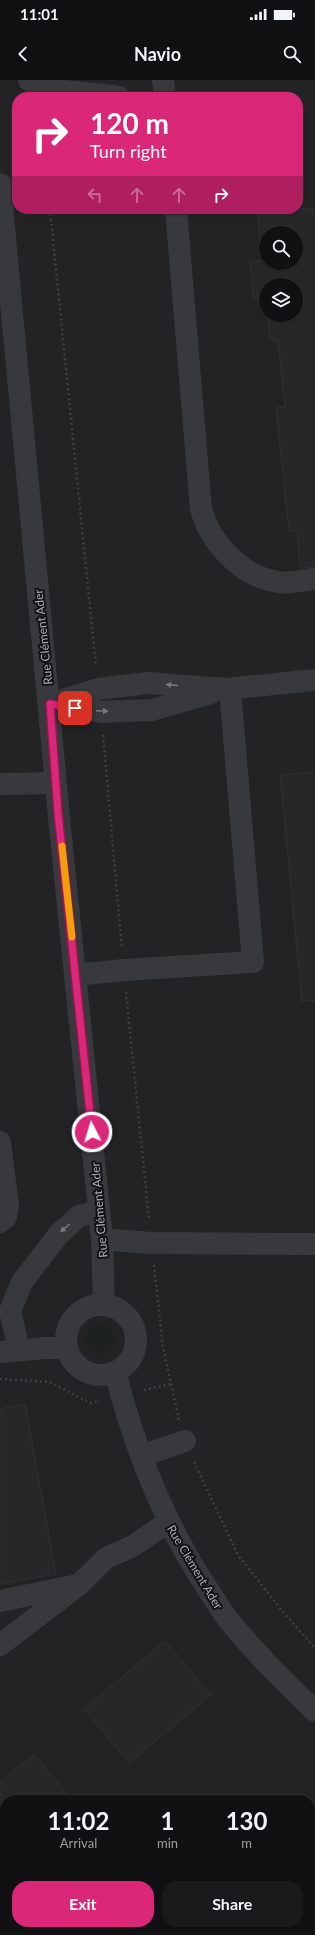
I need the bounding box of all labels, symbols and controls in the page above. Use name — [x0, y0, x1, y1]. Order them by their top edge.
text: 11:01 — [20, 5, 59, 23]
icon: back — [12, 43, 34, 65]
text: Navio — [134, 43, 181, 65]
icon: search — [281, 43, 303, 65]
text: 120 m — [90, 106, 169, 140]
icon: right — [24, 108, 76, 160]
text: Turn right — [90, 140, 167, 162]
icon: left — [84, 184, 106, 206]
icon: ahead — [126, 184, 148, 206]
icon: ahead — [168, 184, 190, 206]
icon: right — [210, 184, 232, 206]
map controls — [259, 226, 303, 322]
button: search — [259, 226, 303, 270]
button: layers — [259, 278, 303, 322]
street label: Rue Clément Ader — [30, 588, 55, 685]
one-way arrow — [166, 681, 178, 688]
pin — [58, 691, 92, 725]
icon: arrive — [64, 697, 86, 719]
one-way arrow — [96, 708, 109, 714]
position arrow — [71, 1111, 113, 1153]
street label: Rue Clément Ader — [87, 1161, 111, 1258]
one-way arrow — [60, 1223, 71, 1232]
street label: Rue Clément Ader — [164, 1522, 226, 1612]
text: 11:02 — [48, 1806, 109, 1835]
text: 1 — [161, 1806, 175, 1835]
text: 130 — [226, 1806, 267, 1835]
text: Arrival — [60, 1835, 97, 1851]
text: min — [157, 1835, 178, 1851]
text: m — [241, 1835, 252, 1851]
button: Exit — [12, 1881, 154, 1927]
button: Share — [162, 1881, 303, 1927]

